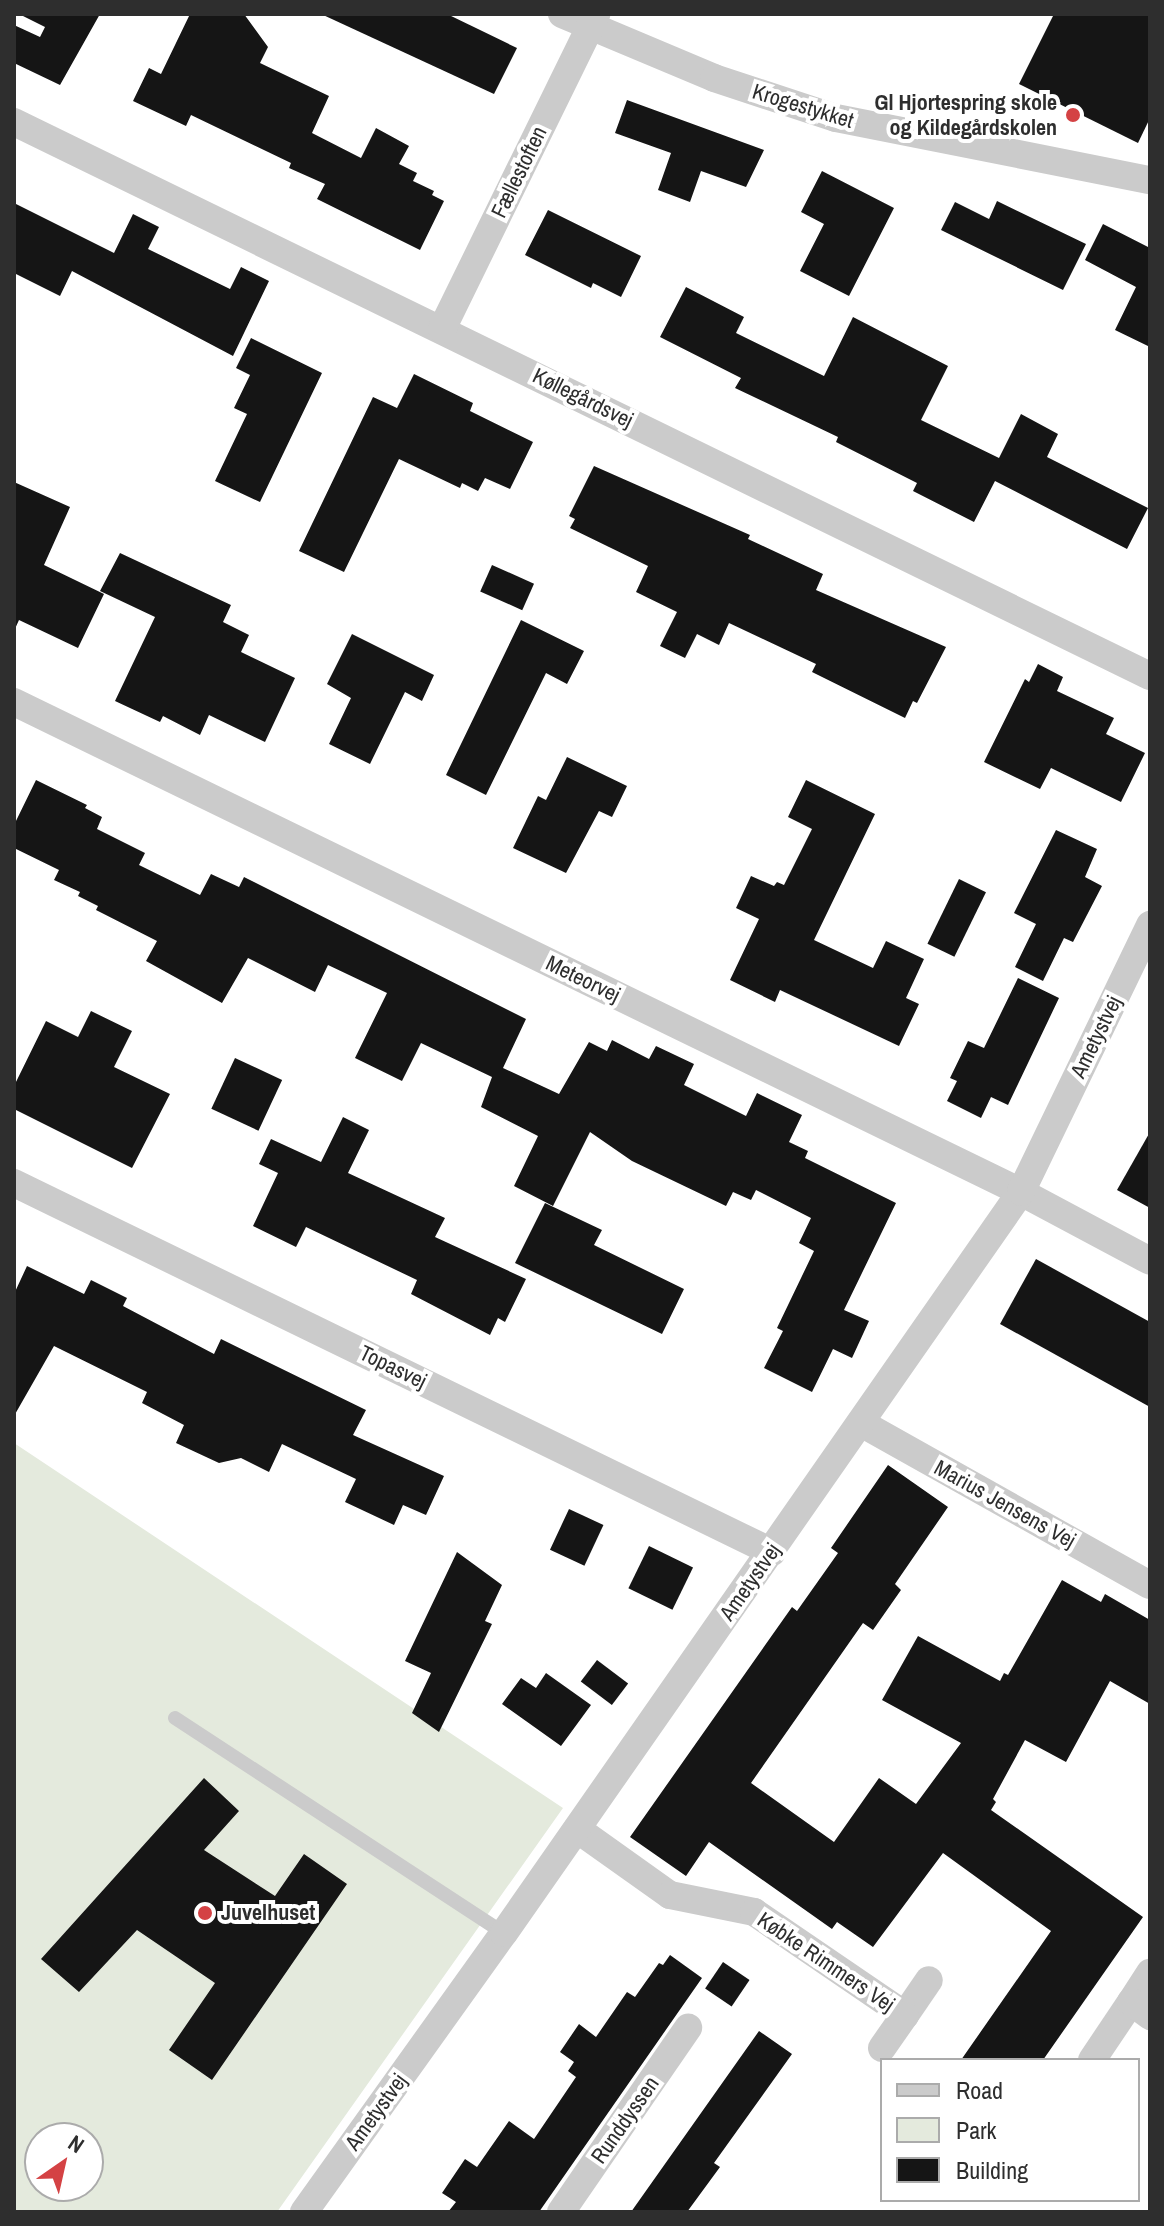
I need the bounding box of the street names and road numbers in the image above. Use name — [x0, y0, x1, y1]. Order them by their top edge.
street label: Krogestykket — [749, 78, 857, 134]
street label: Fællestoften — [486, 122, 552, 222]
street label: Køllegårdsvej — [529, 362, 637, 434]
street label: Meteorvej — [542, 950, 624, 1008]
street label: Ametystvej — [1065, 992, 1127, 1082]
street label: Topasvej — [355, 1340, 431, 1394]
street label: Marius Jensens Vej — [930, 1454, 1080, 1554]
street label: Ametystvej — [714, 1538, 786, 1626]
street label: Købke Rimmers Vej — [753, 1906, 899, 2018]
street label: Ametystvej — [339, 2069, 413, 2155]
street label: Runddyssen — [585, 2071, 665, 2169]

